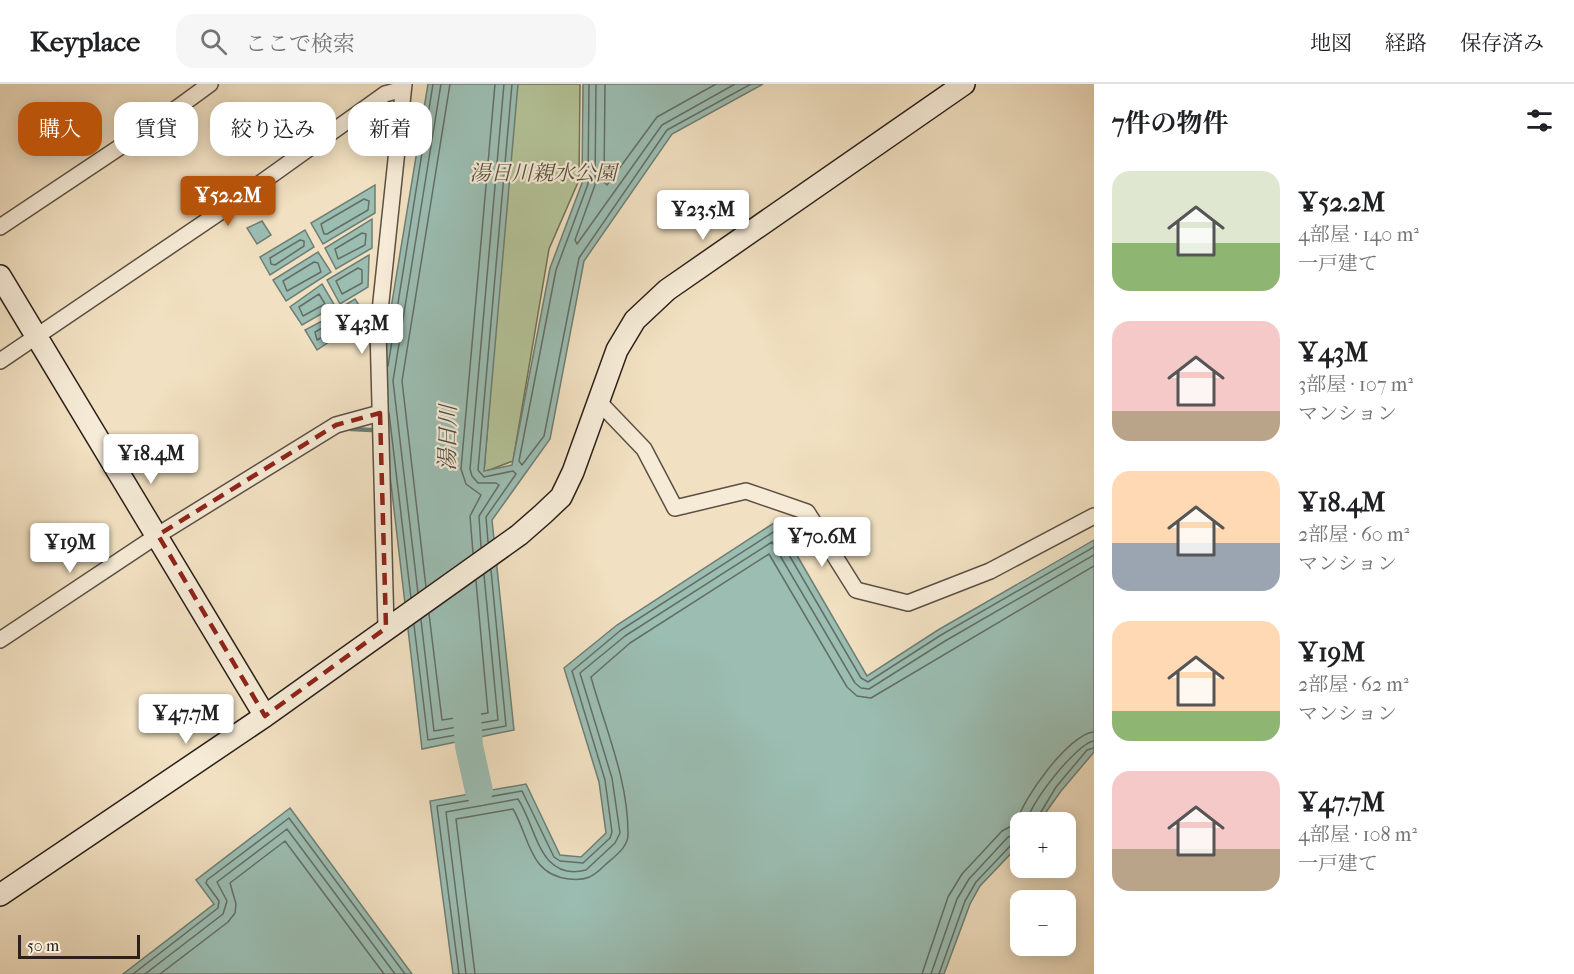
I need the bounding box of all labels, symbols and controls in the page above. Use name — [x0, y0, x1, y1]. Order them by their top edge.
search box — [176, 14, 596, 68]
text: Keyplace — [30, 25, 140, 58]
icon: search — [197, 25, 230, 58]
text: ここで検索 — [245, 31, 355, 57]
text: 地図 — [1310, 31, 1352, 55]
text: 経路 — [1385, 31, 1427, 55]
text: 保存済み — [1460, 31, 1544, 55]
chip: 購入 — [18, 102, 102, 156]
chip: 賃貸 — [114, 102, 198, 156]
chip: 絞り込み — [210, 102, 336, 156]
chip: 新着 — [348, 102, 432, 156]
icon: filters — [1523, 104, 1556, 137]
text: 7件の物件 — [1112, 108, 1229, 139]
park label: 湯日川親水公園 — [470, 161, 619, 185]
pin: ¥52.2M — [179, 176, 277, 227]
text: ¥52.2M — [195, 184, 261, 207]
text: ¥52.2M — [1298, 187, 1385, 218]
pin: ¥23.5M — [654, 190, 752, 241]
icon: home — [1160, 195, 1232, 267]
text: ¥23.5M — [671, 198, 735, 221]
text: 4部屋 · 140 m² — [1298, 223, 1419, 246]
text: 一戸建て — [1298, 252, 1378, 275]
pin: ¥43M — [326, 304, 398, 355]
text: ¥43M — [335, 312, 389, 335]
text: ¥43M — [1298, 337, 1368, 368]
icon: home — [1160, 345, 1232, 417]
text: 3部屋 · 107 m² — [1298, 373, 1413, 396]
text: マンション — [1298, 402, 1397, 425]
water label: 湯日川 — [434, 403, 462, 471]
pin: ¥18.4M — [102, 434, 200, 485]
text: ¥18.4M — [117, 442, 185, 465]
text: ¥18.4M — [1298, 487, 1385, 518]
icon: home — [1160, 495, 1232, 567]
pin: ¥70.6M — [773, 517, 871, 568]
pin: ¥19M — [34, 523, 106, 574]
text: 2部屋 · 60 m² — [1298, 523, 1409, 546]
text: ¥70.6M — [787, 525, 857, 548]
text: ¥19M — [44, 531, 96, 554]
text: マンション — [1298, 552, 1397, 575]
text: ¥19M — [1298, 637, 1365, 668]
icon: home — [1160, 645, 1232, 717]
text: 2部屋 · 62 m² — [1298, 673, 1409, 696]
pin: ¥47.7M — [137, 694, 235, 745]
text: ¥47.7M — [153, 702, 219, 725]
text: マンション — [1298, 702, 1397, 725]
text: ¥47.7M — [1298, 787, 1385, 818]
icon: home — [1160, 795, 1232, 867]
map controls — [1010, 812, 1076, 956]
button: + — [1010, 812, 1076, 878]
text: 4部屋 · 108 m² — [1298, 823, 1417, 846]
text: 一戸建て — [1298, 852, 1378, 875]
button: − — [1010, 890, 1076, 956]
scale bar — [18, 932, 140, 960]
text: 50 m — [27, 936, 59, 955]

